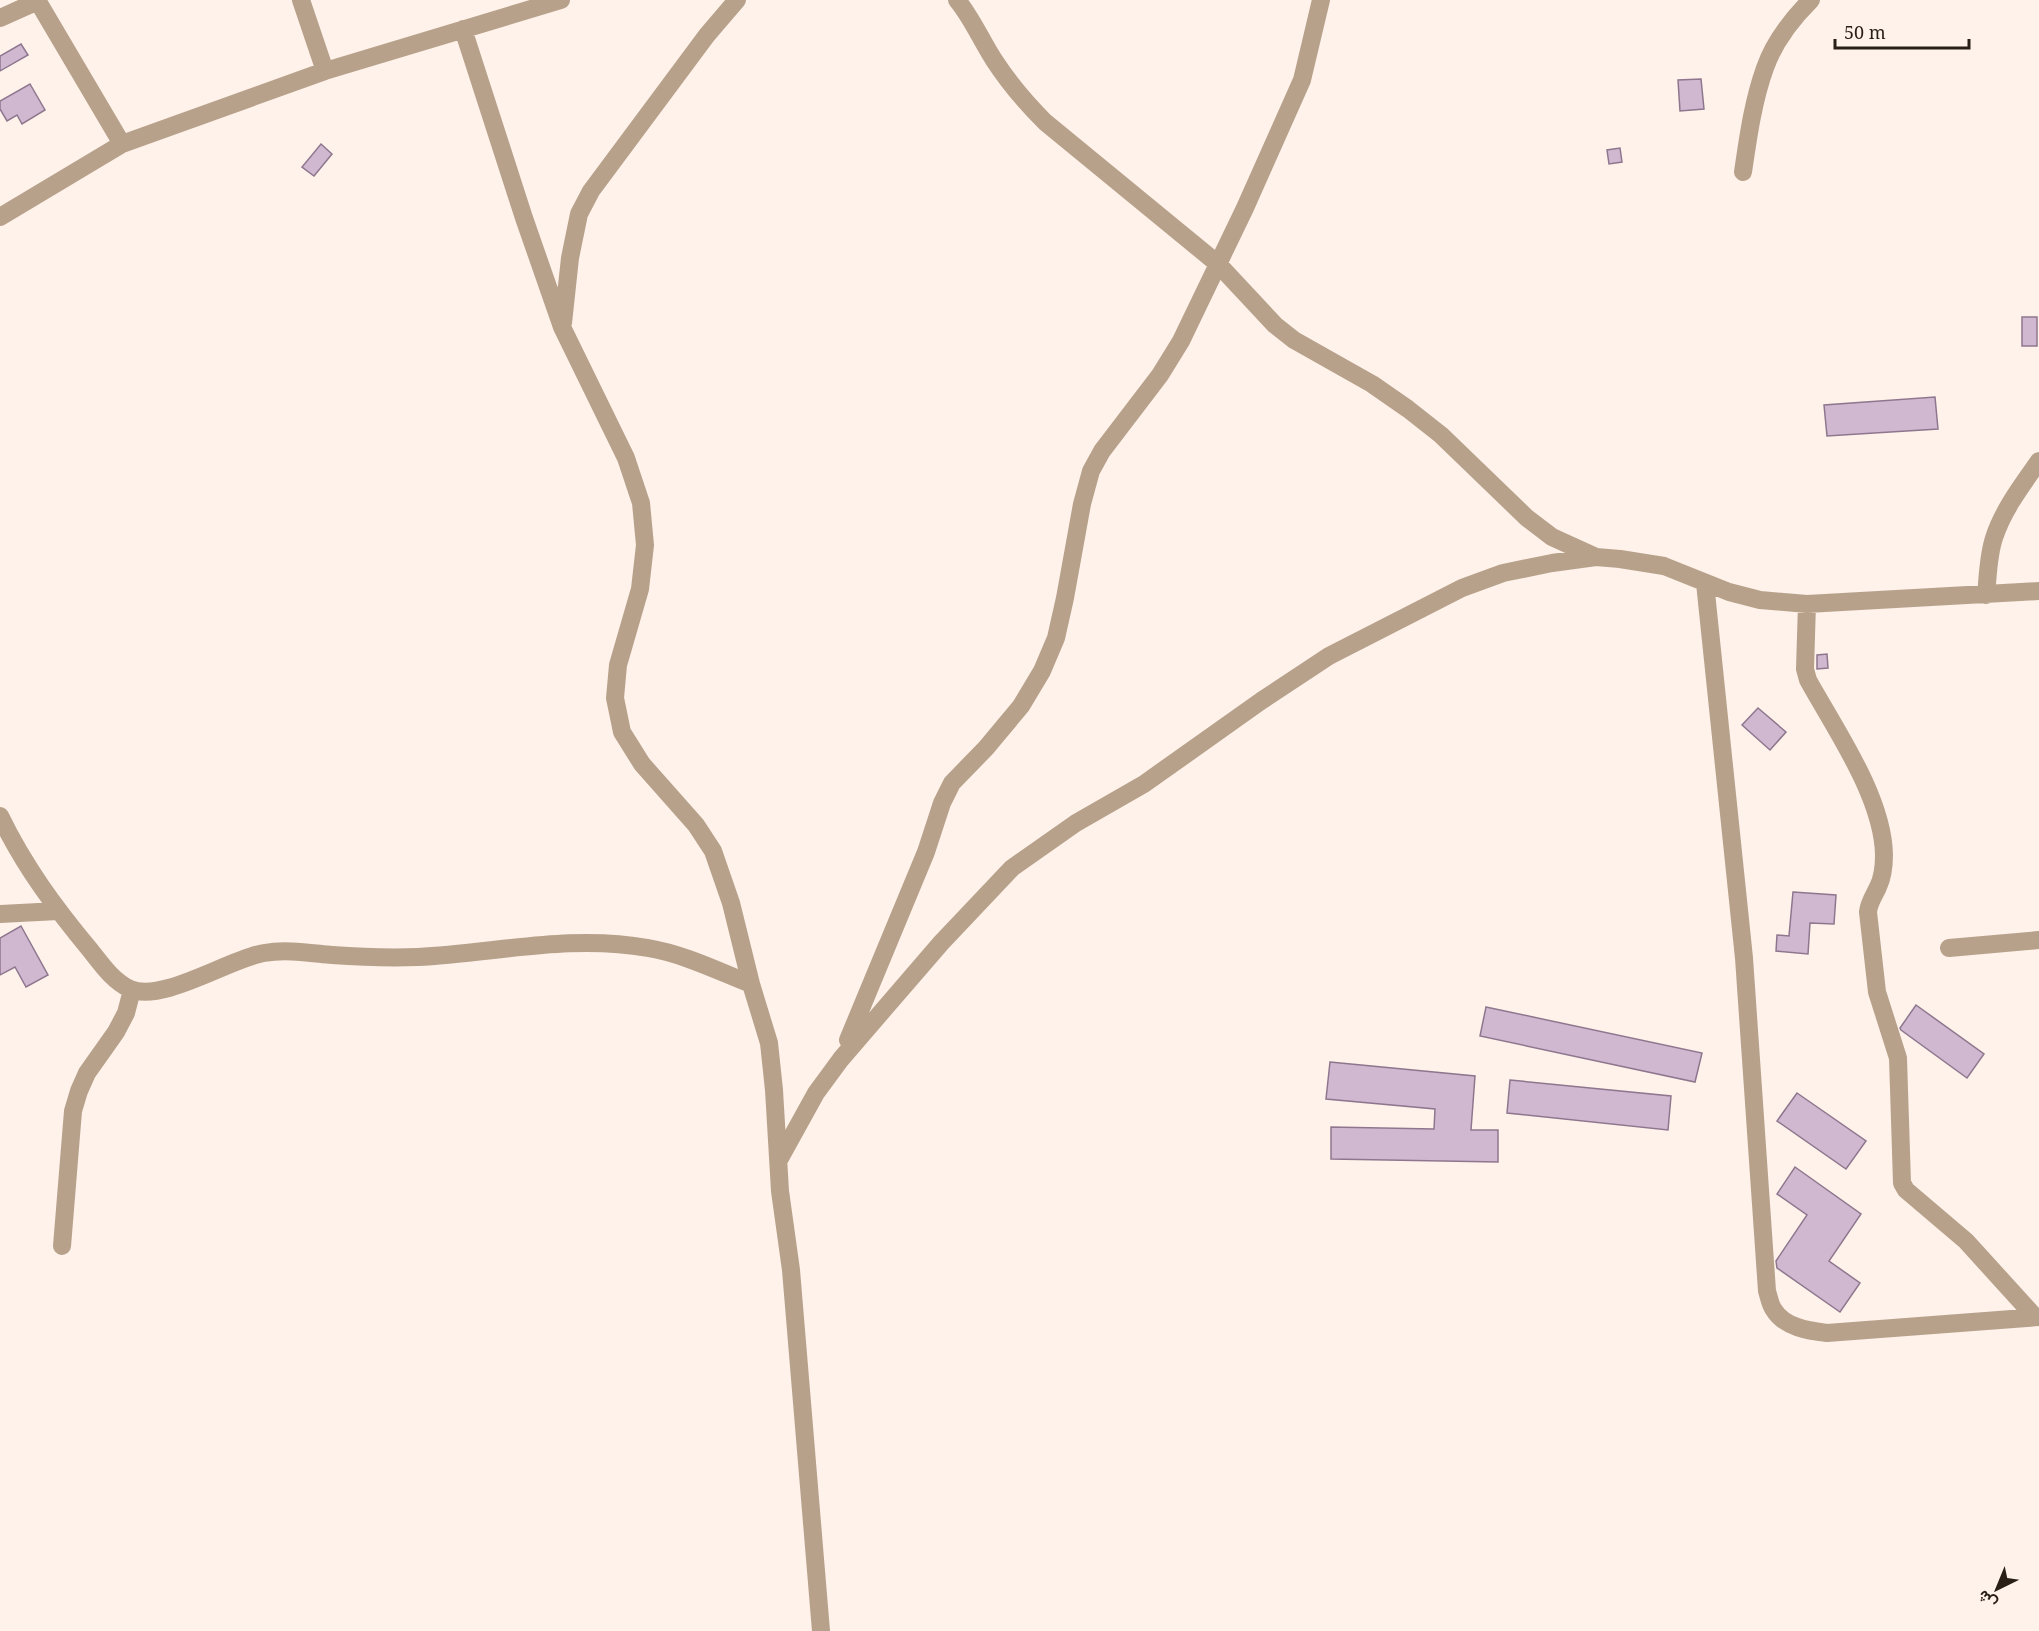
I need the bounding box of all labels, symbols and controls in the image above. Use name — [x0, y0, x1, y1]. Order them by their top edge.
scale bar — [1835, 12, 1968, 50]
text: 50 m — [1844, 20, 1886, 44]
north arrow — [1967, 1559, 2027, 1619]
text: ش — [1972, 1585, 2001, 1615]

